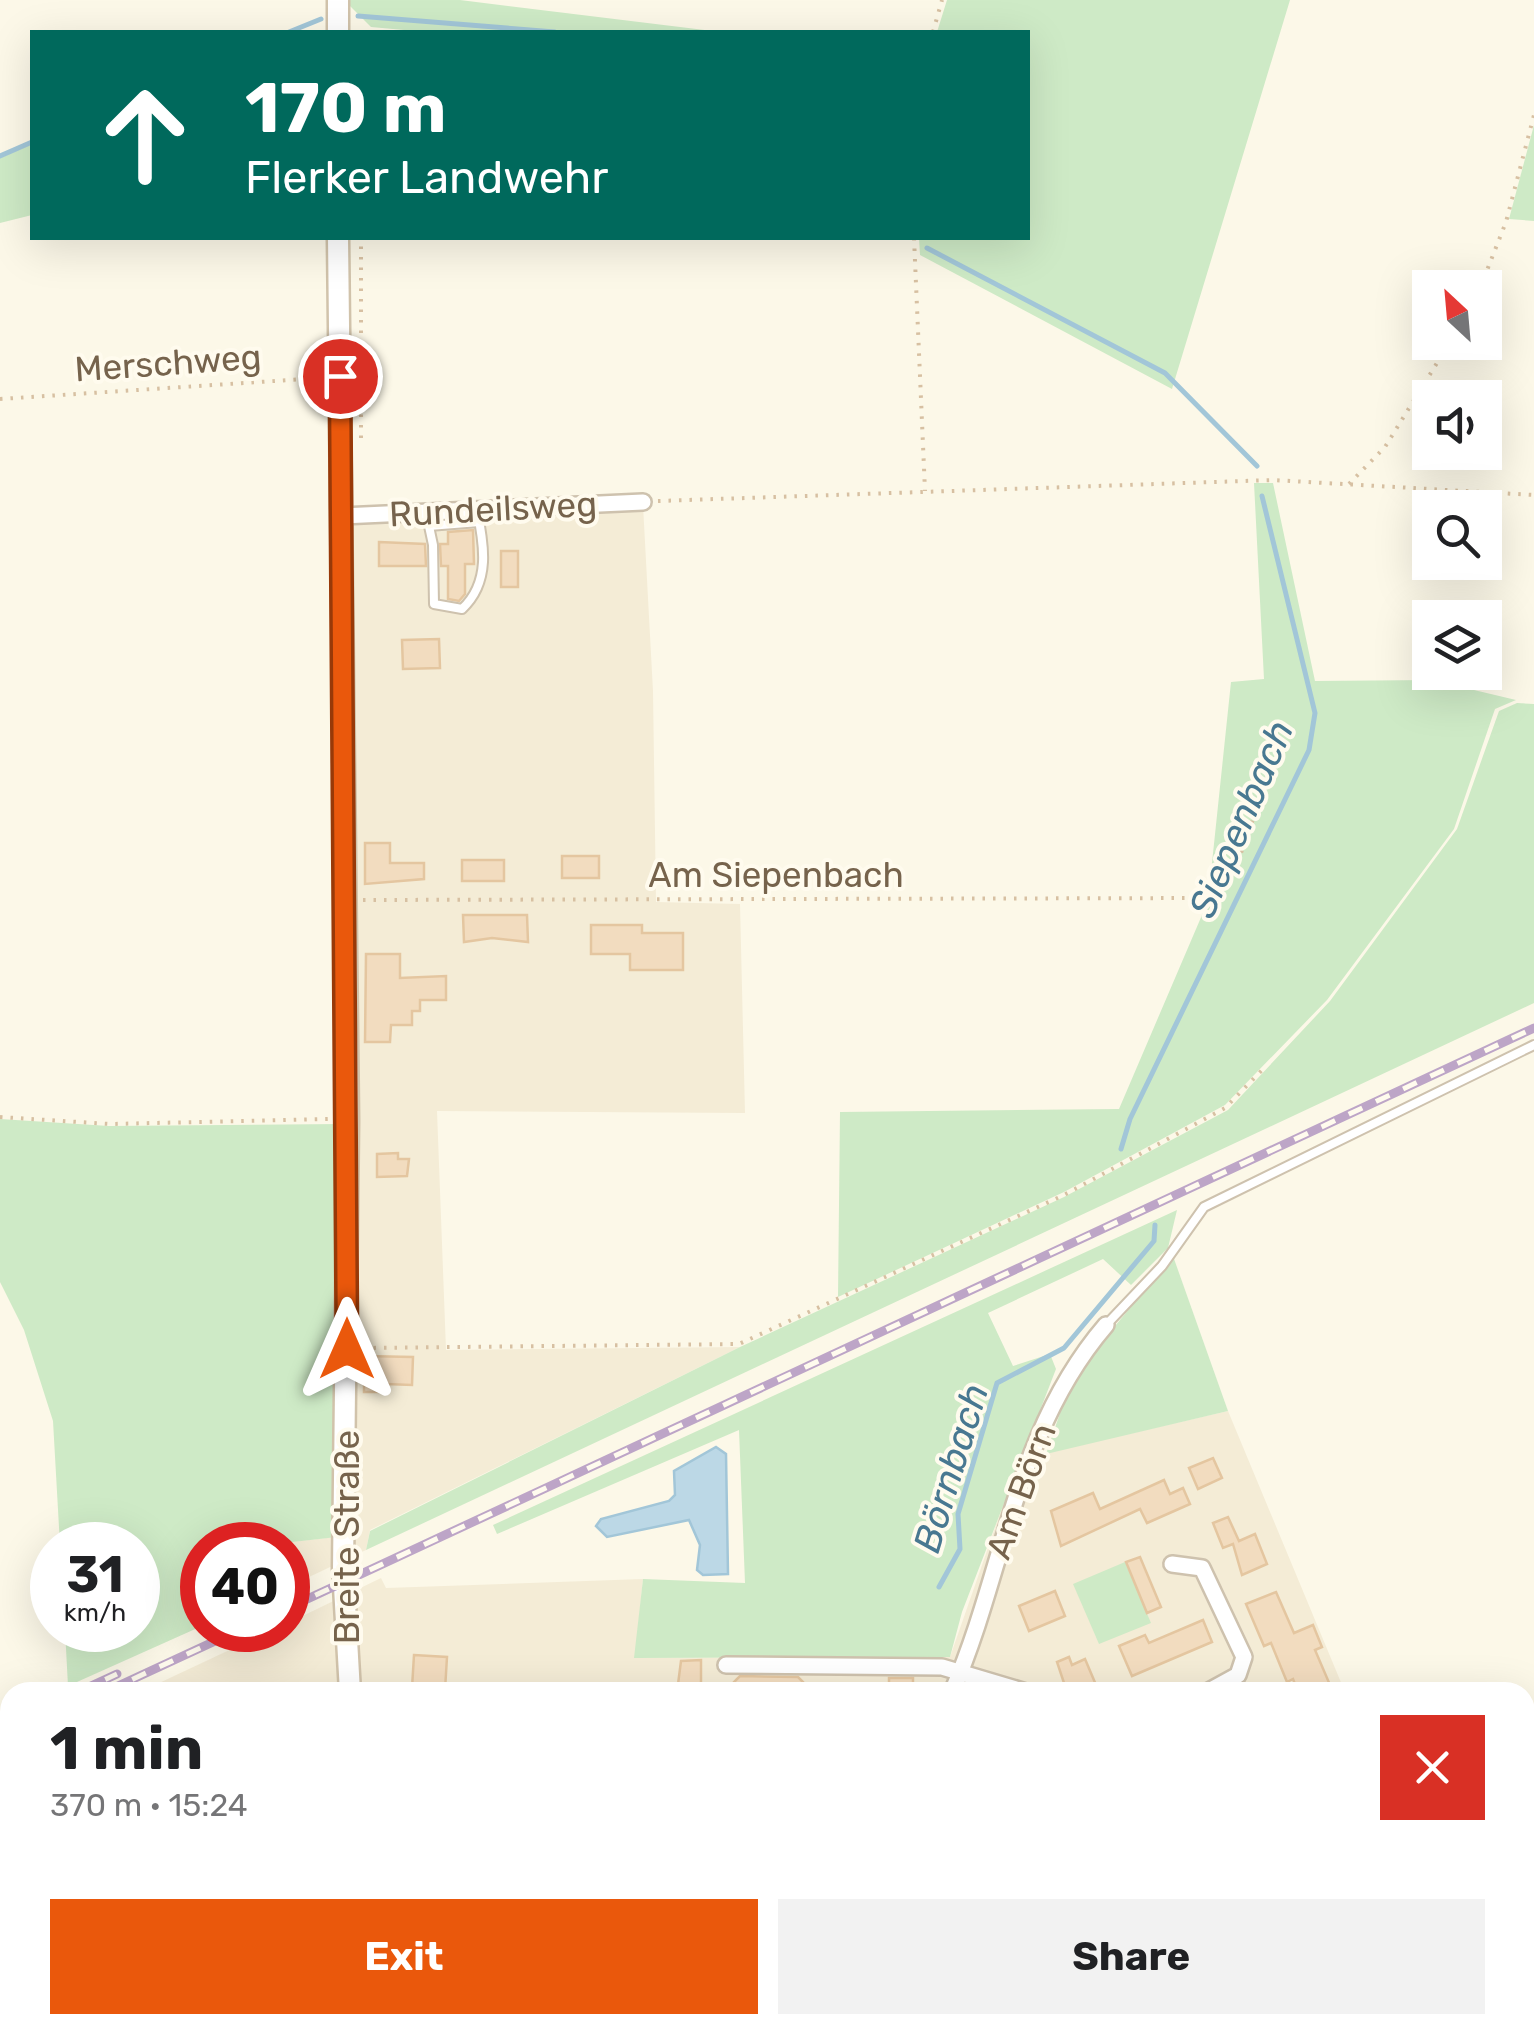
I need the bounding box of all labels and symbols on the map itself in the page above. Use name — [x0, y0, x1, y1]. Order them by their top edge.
north arrow — [1412, 270, 1502, 360]
pin — [298, 334, 383, 419]
street label: Merschweg — [73, 336, 263, 390]
street label: Rundeilsweg — [388, 483, 598, 535]
water label: Siepenbach — [1179, 713, 1303, 925]
street label: Am Siepenbach — [648, 854, 904, 896]
position arrow — [295, 1297, 399, 1401]
water label: Börnbach — [904, 1378, 998, 1558]
street label: Am Börn — [977, 1418, 1065, 1564]
street label: Breite Straße — [326, 1430, 368, 1644]
speed limit sign: 40 — [180, 1522, 310, 1652]

